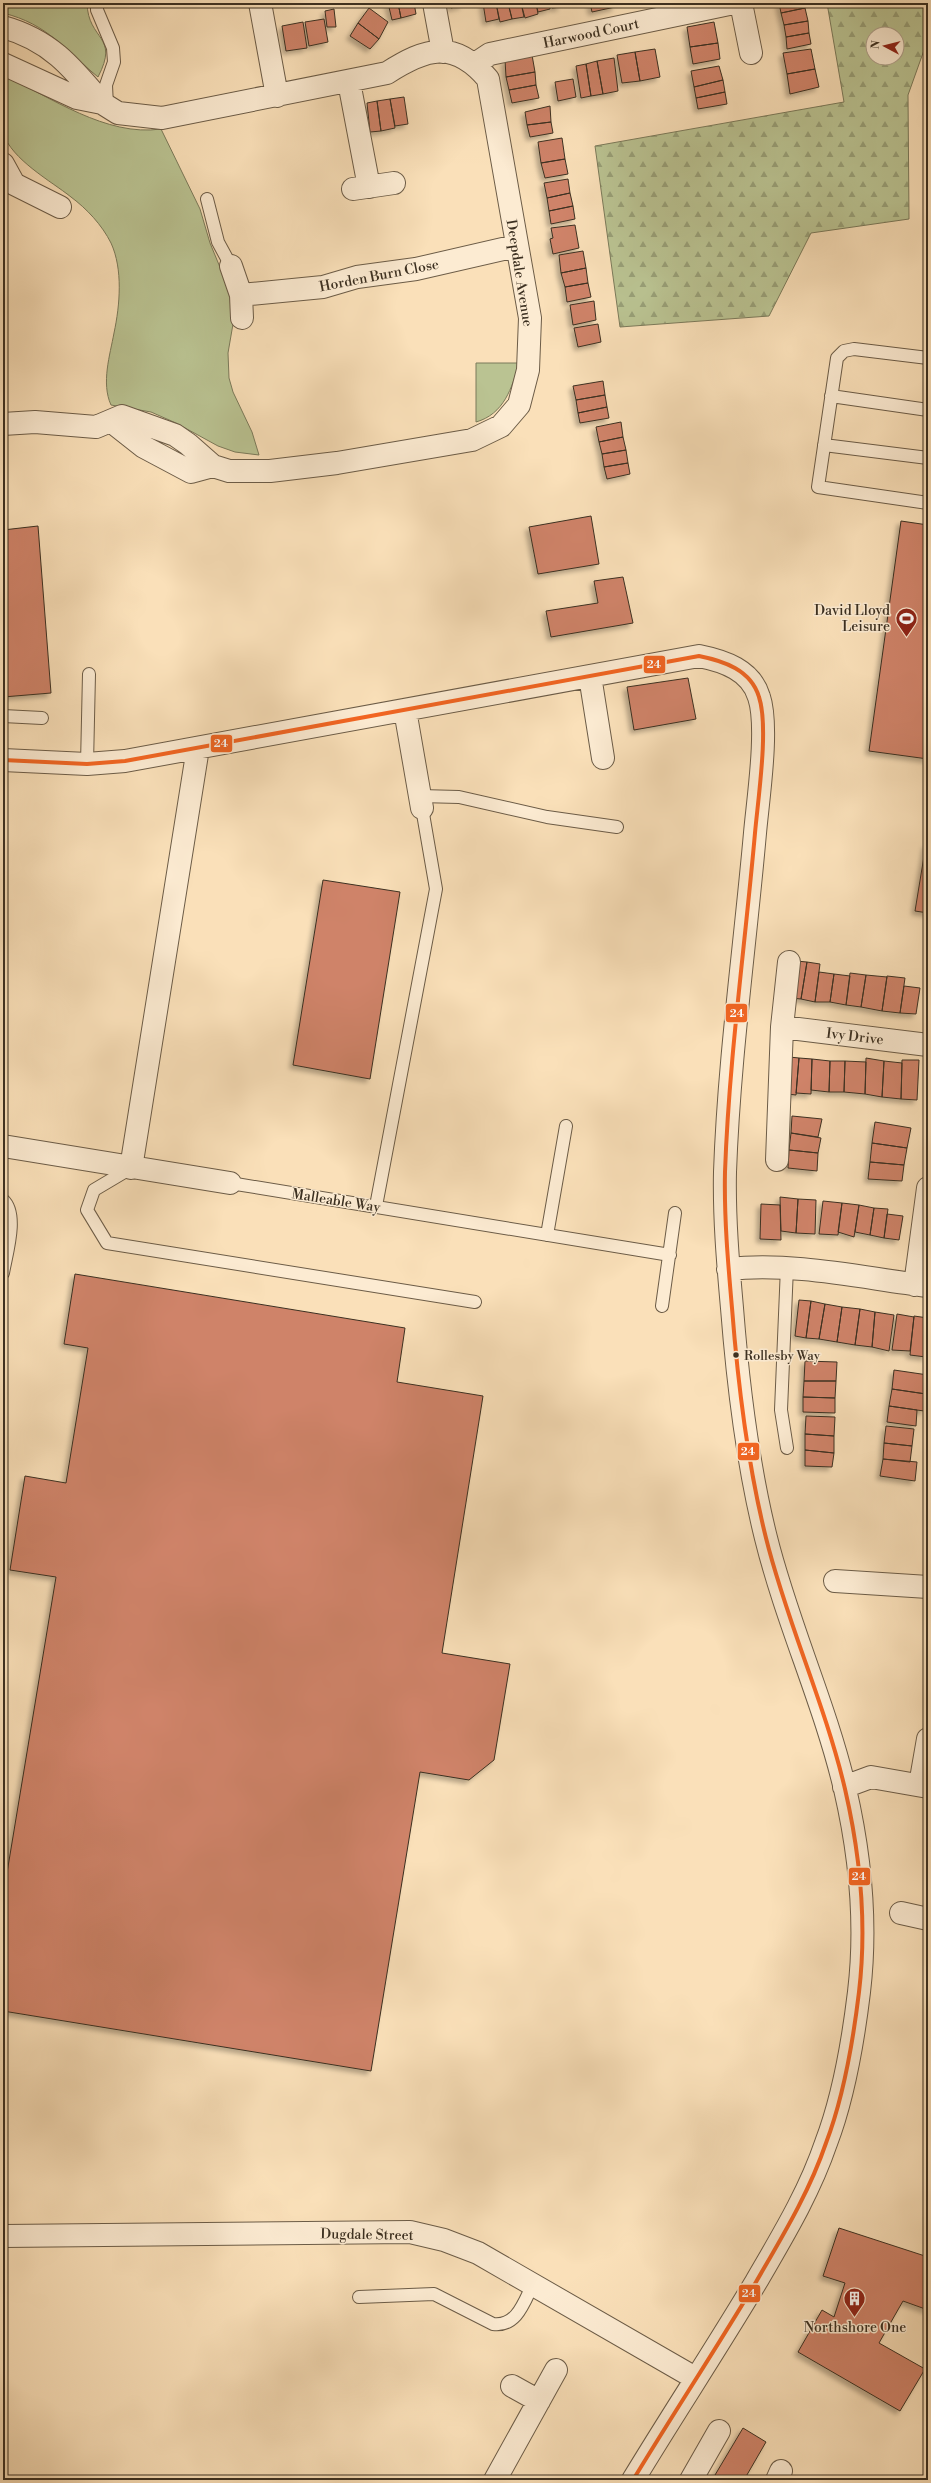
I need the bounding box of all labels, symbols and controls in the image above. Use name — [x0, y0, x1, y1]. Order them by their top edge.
street label: Harwood Court — [541, 15, 641, 53]
north arrow — [865, 26, 905, 66]
text: N — [869, 39, 884, 50]
street label: Deepdale Avenue — [502, 218, 536, 328]
street label: Horden Burn Close — [318, 256, 441, 296]
place label: David Lloyd Leisure — [814, 602, 890, 636]
sports icon: David Lloyd Leisure — [893, 605, 919, 638]
line badge: 24 — [643, 655, 666, 674]
text: 24 — [647, 658, 661, 672]
line badge: 24 — [210, 734, 233, 753]
text: 24 — [214, 737, 228, 751]
line badge: 24 — [725, 1003, 748, 1023]
text: 24 — [730, 1007, 744, 1021]
street label: Ivy Drive — [825, 1025, 885, 1049]
street label: Malleable Way — [290, 1185, 382, 1217]
place label: Rollesby Way — [744, 1348, 821, 1364]
marker: Rollesby Way — [731, 1350, 741, 1360]
line badge: 24 — [737, 1442, 760, 1461]
text: 24 — [741, 1445, 755, 1459]
line badge: 24 — [848, 1867, 871, 1886]
text: 24 — [852, 1870, 866, 1884]
street label: Dugdale Street — [320, 2225, 414, 2245]
line badge: 24 — [738, 2284, 761, 2303]
building icon: Northshore One — [842, 2286, 868, 2319]
text: 24 — [742, 2287, 756, 2301]
place label: Northshore One — [804, 2319, 906, 2337]

